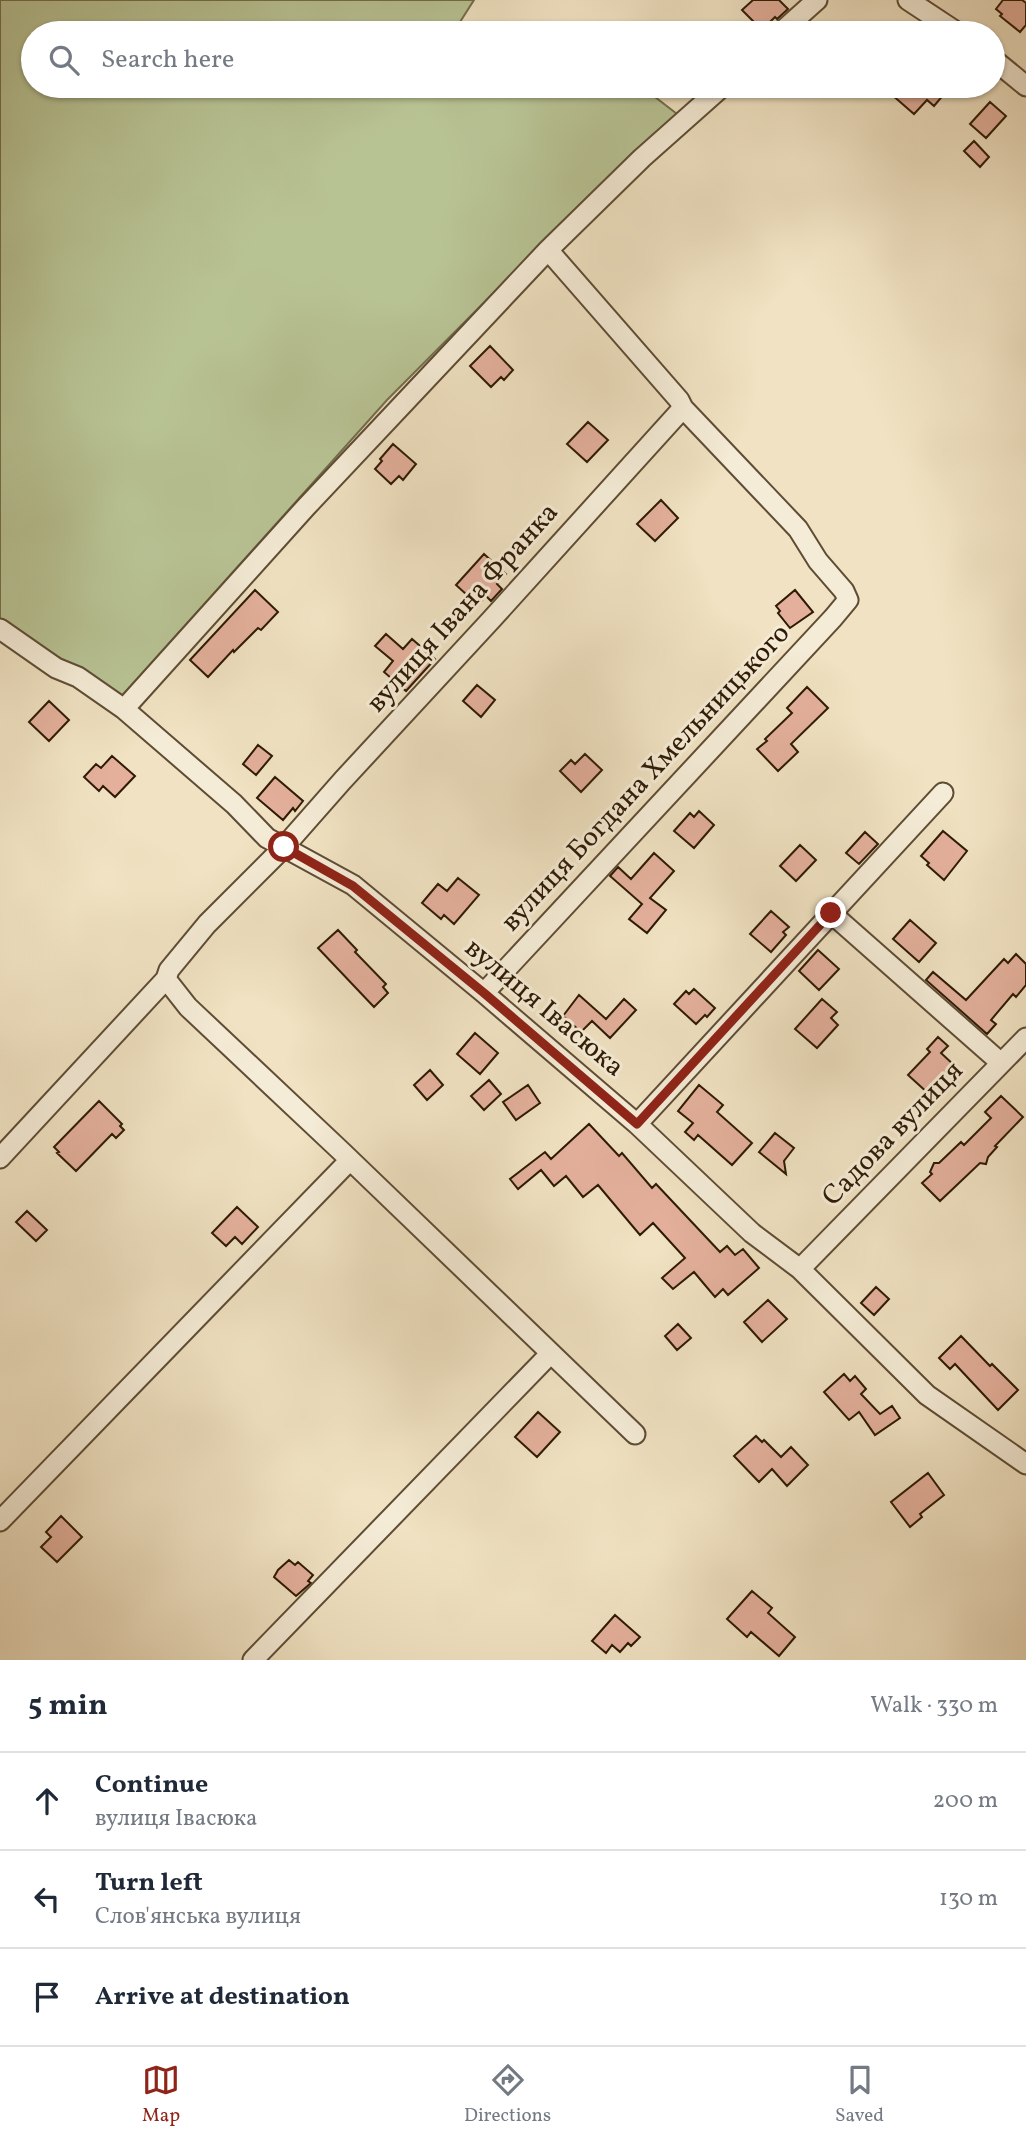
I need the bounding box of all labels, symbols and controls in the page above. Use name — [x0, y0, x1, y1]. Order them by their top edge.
search box — [21, 21, 1005, 98]
icon: search — [45, 41, 83, 79]
text: Search here — [101, 42, 234, 78]
street label: вулиця Івана Франка — [358, 494, 568, 722]
street label: вулиця Богдана Хмельницького — [492, 615, 800, 941]
route start — [268, 831, 299, 862]
route end — [815, 897, 846, 928]
street label: вулиця Івасюка — [456, 929, 632, 1087]
street label: Садова вулиця — [814, 1053, 972, 1215]
text: 5 min — [28, 1685, 108, 1727]
text: Walk · 330 m — [870, 1690, 998, 1722]
text: Continue — [95, 1767, 208, 1803]
icon: ahead — [28, 1782, 66, 1820]
text: 200 m — [933, 1785, 998, 1817]
text: вулиця Івасюка — [95, 1803, 258, 1835]
text: Turn left — [95, 1865, 203, 1901]
icon: left — [28, 1880, 66, 1918]
text: 130 m — [939, 1883, 998, 1915]
text: Слов'янська вулиця — [95, 1901, 301, 1933]
icon: arrive — [28, 1978, 66, 2016]
text: Arrive at destination — [95, 1979, 350, 2015]
tab: Map — [142, 2061, 180, 2129]
tab: Directions — [464, 2061, 551, 2129]
tab: Saved — [835, 2061, 884, 2129]

